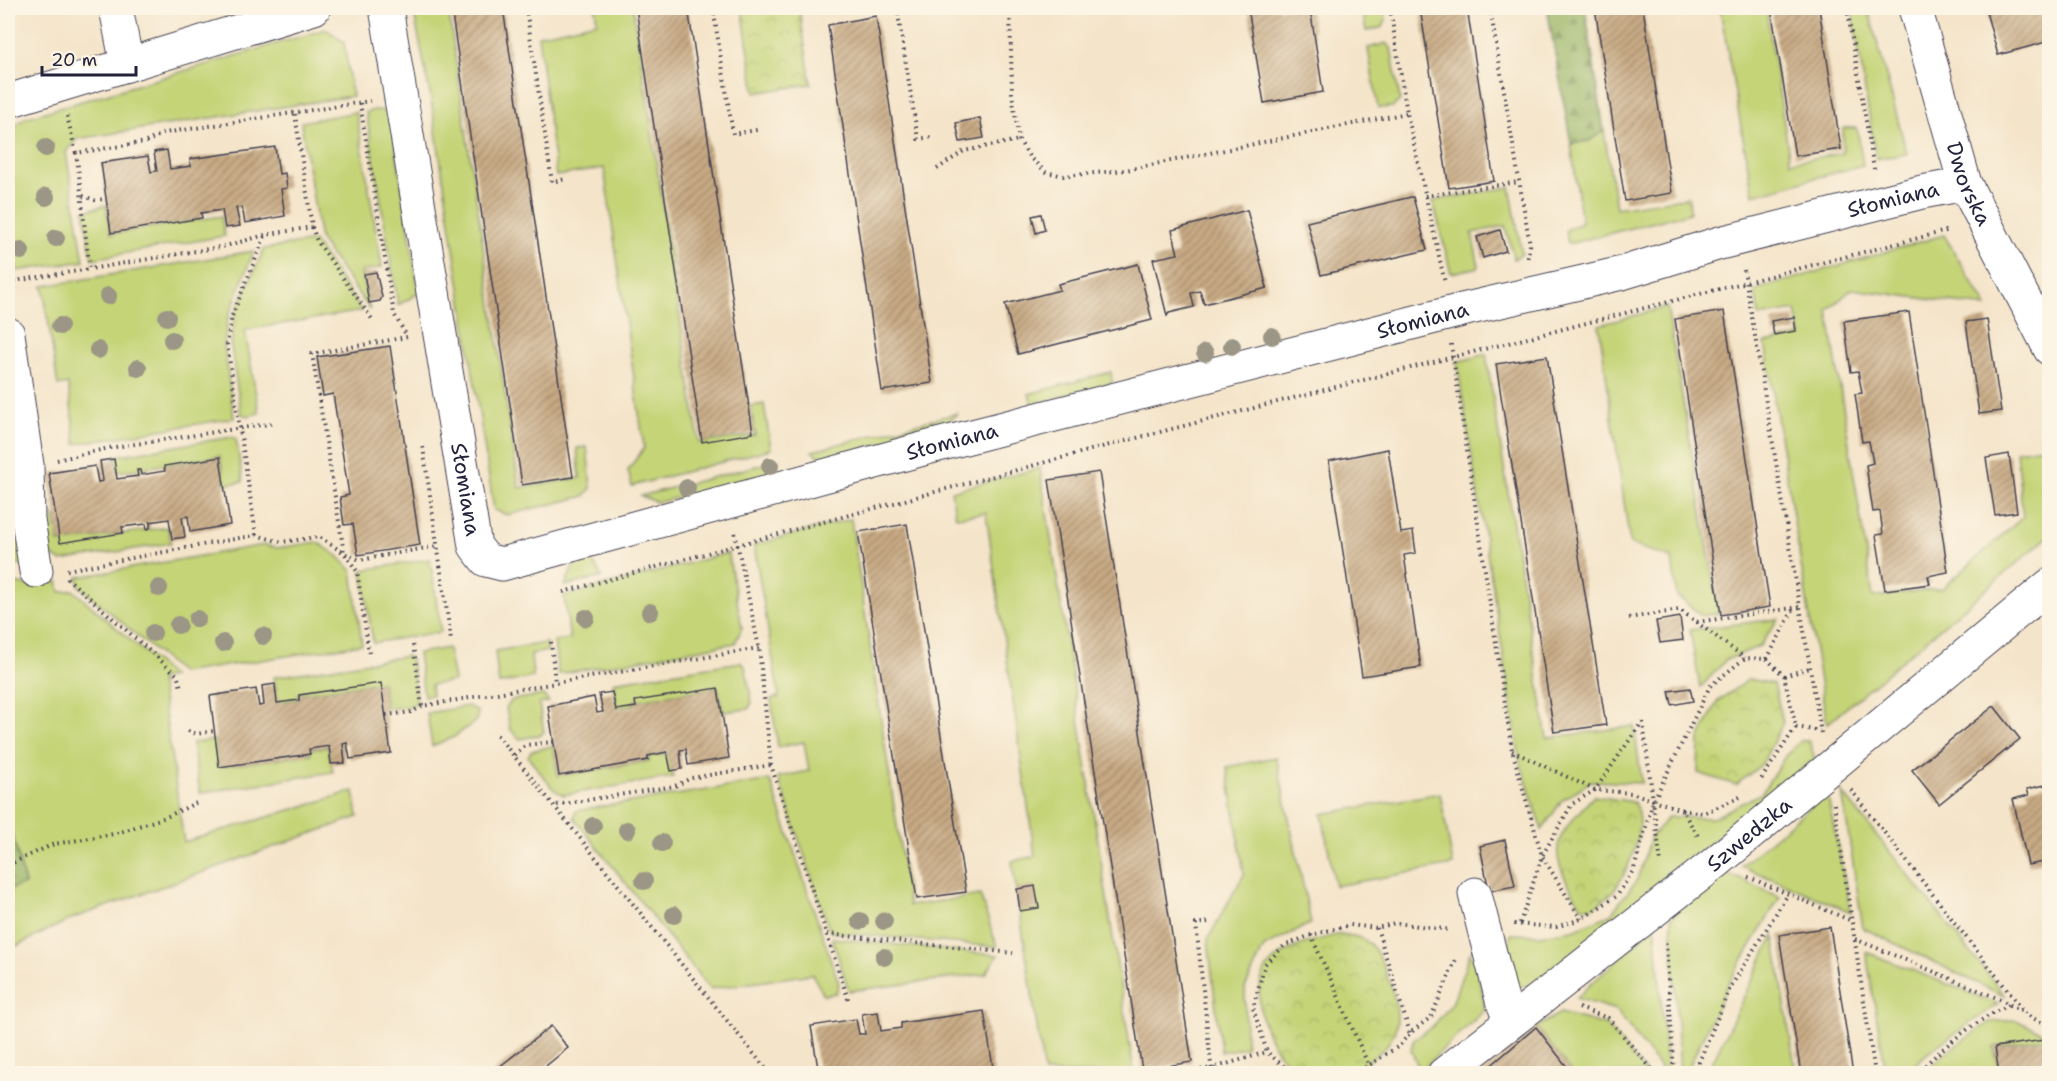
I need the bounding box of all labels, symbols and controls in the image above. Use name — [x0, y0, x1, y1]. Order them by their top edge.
scale bar — [42, 39, 136, 77]
text: 20 m — [51, 48, 97, 72]
street label: Dworska — [1940, 139, 1998, 231]
street label: Słomiana — [1844, 175, 1941, 224]
street label: Słomiana — [1374, 295, 1472, 345]
street label: Słomiana — [903, 416, 1001, 467]
street label: Słomiana — [444, 441, 487, 538]
street label: Szwedzka — [1701, 791, 1798, 878]

